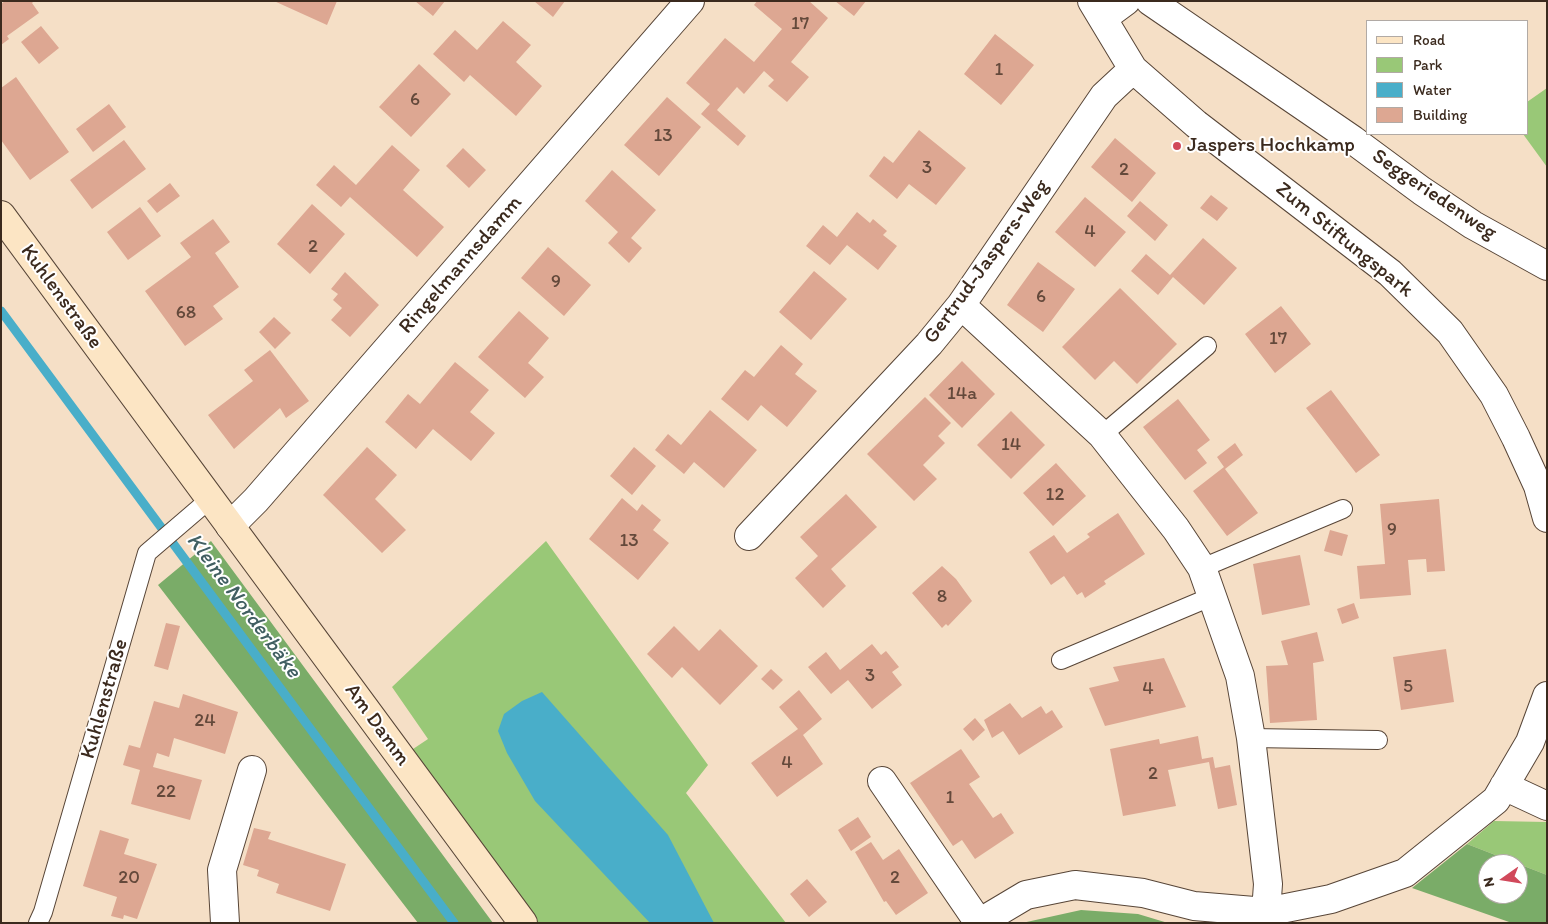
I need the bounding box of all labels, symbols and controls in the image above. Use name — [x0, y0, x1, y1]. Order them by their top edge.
house number: 17 — [791, 13, 809, 35]
legend — [1366, 20, 1528, 135]
text: Road — [1413, 31, 1445, 49]
text: Park — [1413, 56, 1443, 74]
house number: 1 — [995, 59, 1003, 81]
text: Water — [1413, 81, 1451, 99]
house number: 6 — [410, 89, 420, 111]
text: Building — [1413, 106, 1467, 124]
house number: 13 — [653, 125, 673, 147]
place label: Jaspers Hochkamp — [1187, 133, 1355, 159]
marker: Jaspers Hochkamp — [1171, 140, 1183, 152]
street label: Seggeriedenweg — [1367, 144, 1501, 246]
house number: 3 — [922, 157, 932, 179]
house number: 2 — [1119, 159, 1129, 181]
street label: Gertrud-Jaspers-Weg — [919, 175, 1055, 349]
street label: Zum Stiftungspark — [1270, 177, 1418, 303]
street label: Ringelmannsdamm — [394, 191, 528, 339]
house number: 4 — [1084, 221, 1096, 243]
house number: 2 — [308, 236, 318, 258]
street label: Kuhlenstraße — [15, 240, 107, 354]
house number: 9 — [551, 271, 561, 293]
house number: 6 — [1036, 286, 1046, 308]
house number: 68 — [176, 302, 196, 324]
house number: 17 — [1269, 328, 1287, 350]
house number: 14a — [947, 383, 977, 405]
house number: 14 — [1001, 434, 1021, 456]
house number: 12 — [1046, 484, 1064, 506]
house number: 9 — [1387, 519, 1397, 541]
water label: Kleine Norderbäke — [180, 528, 306, 684]
house number: 13 — [619, 530, 639, 552]
house number: 8 — [937, 586, 947, 608]
street label: Kuhlenstraße — [76, 636, 134, 762]
house number: 3 — [865, 665, 875, 687]
house number: 5 — [1403, 676, 1413, 698]
house number: 4 — [1142, 678, 1154, 700]
street label: Am Damm — [339, 679, 415, 771]
house number: 24 — [194, 710, 216, 732]
house number: 4 — [781, 752, 793, 774]
house number: 2 — [1148, 763, 1158, 785]
house number: 22 — [156, 781, 176, 803]
house number: 1 — [946, 787, 954, 809]
north arrow — [1478, 854, 1528, 904]
house number: 20 — [118, 867, 140, 889]
house number: 2 — [890, 867, 900, 889]
text: N — [1480, 876, 1498, 889]

